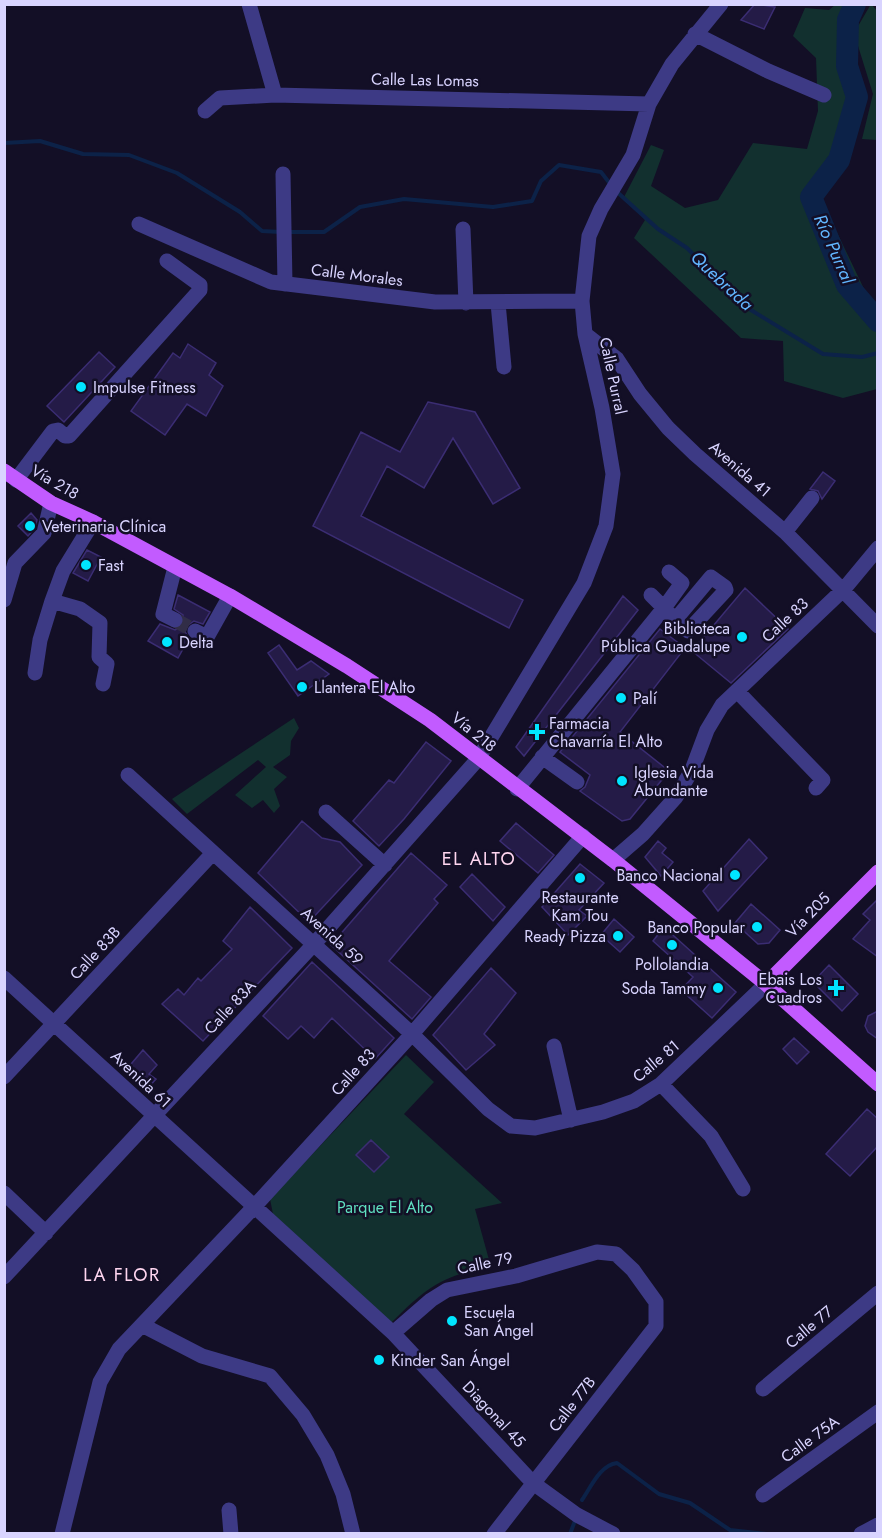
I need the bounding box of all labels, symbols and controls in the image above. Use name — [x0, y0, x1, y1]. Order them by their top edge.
street label: Calle Las Lomas — [371, 68, 479, 92]
water label: Río Purral — [807, 210, 861, 289]
water label: Quebrada — [685, 245, 759, 317]
street label: Calle Morales — [310, 258, 404, 292]
street label: Calle Purral — [594, 335, 632, 417]
place label: Impulse Fitness — [93, 376, 196, 399]
marker: Impulse Fitness — [74, 380, 88, 394]
street label: Avenida 41 — [704, 436, 776, 502]
street label: Vía 218 — [27, 459, 83, 505]
place label: Veterinaria Clínica — [42, 515, 166, 538]
marker: Veterinaria Clínica — [23, 519, 37, 533]
place label: Fast — [98, 554, 124, 577]
marker: Fast — [79, 558, 93, 572]
street label: Calle 83 — [756, 592, 814, 648]
place label: Biblioteca Pública Guadalupe — [601, 617, 730, 658]
marker: Biblioteca Pública Guadalupe — [735, 630, 749, 644]
place label: Delta — [179, 631, 213, 654]
marker: Delta — [160, 635, 174, 649]
place label: Llantera El Alto — [314, 676, 415, 699]
marker: Llantera El Alto — [295, 680, 309, 694]
place label: Palí — [633, 687, 658, 710]
marker: Palí — [614, 691, 628, 705]
street label: Vía 218 — [446, 707, 502, 757]
place label: Farmacia Chavarría El Alto — [549, 712, 663, 753]
marker: Farmacia Chavarría El Alto — [530, 725, 544, 739]
place label: Iglesia Vida Abundante — [634, 761, 714, 802]
marker: Iglesia Vida Abundante — [615, 774, 629, 788]
district label: EL ALTO — [442, 846, 516, 872]
place label: Banco Nacional — [616, 864, 723, 887]
marker: Banco Nacional — [728, 868, 742, 882]
marker: Restaurante Kam Tou — [573, 871, 587, 885]
place label: Restaurante Kam Tou — [541, 886, 619, 927]
street label: Vía 205 — [781, 887, 835, 943]
street label: Avenida 59 — [296, 902, 368, 970]
place label: Banco Popular — [647, 916, 746, 939]
marker: Banco Popular — [750, 920, 764, 934]
street label: Calle 83B — [64, 921, 126, 985]
place label: Ready Pizza — [524, 925, 606, 948]
marker: Ready Pizza — [611, 929, 625, 943]
marker: Pollolandia — [665, 938, 679, 952]
place label: Pollolandia — [635, 953, 709, 976]
place label: Ebais Los Cuadros — [759, 968, 822, 1009]
street label: Calle 83A — [199, 974, 262, 1039]
place label: Soda Tammy — [621, 977, 707, 1000]
marker: Ebais Los Cuadros — [827, 979, 845, 997]
marker: Soda Tammy — [711, 981, 725, 995]
street label: Calle 81 — [628, 1035, 684, 1087]
street label: Calle 83 — [326, 1043, 381, 1101]
street label: Avenida 61 — [106, 1045, 176, 1113]
park label: Parque El Alto — [337, 1196, 433, 1219]
street label: Calle 79 — [455, 1246, 515, 1280]
district label: LA FLOR — [83, 1262, 161, 1288]
street label: Calle 77 — [780, 1300, 838, 1354]
place label: Escuela San Ángel — [464, 1301, 534, 1342]
marker: Escuela San Ángel — [445, 1314, 459, 1328]
place label: Kinder San Ángel — [391, 1349, 510, 1372]
marker: Kinder San Ángel — [372, 1353, 386, 1367]
street label: Calle 77B — [543, 1371, 601, 1437]
street label: Diagonal 45 — [457, 1376, 531, 1452]
street label: Calle 75A — [776, 1410, 844, 1468]

